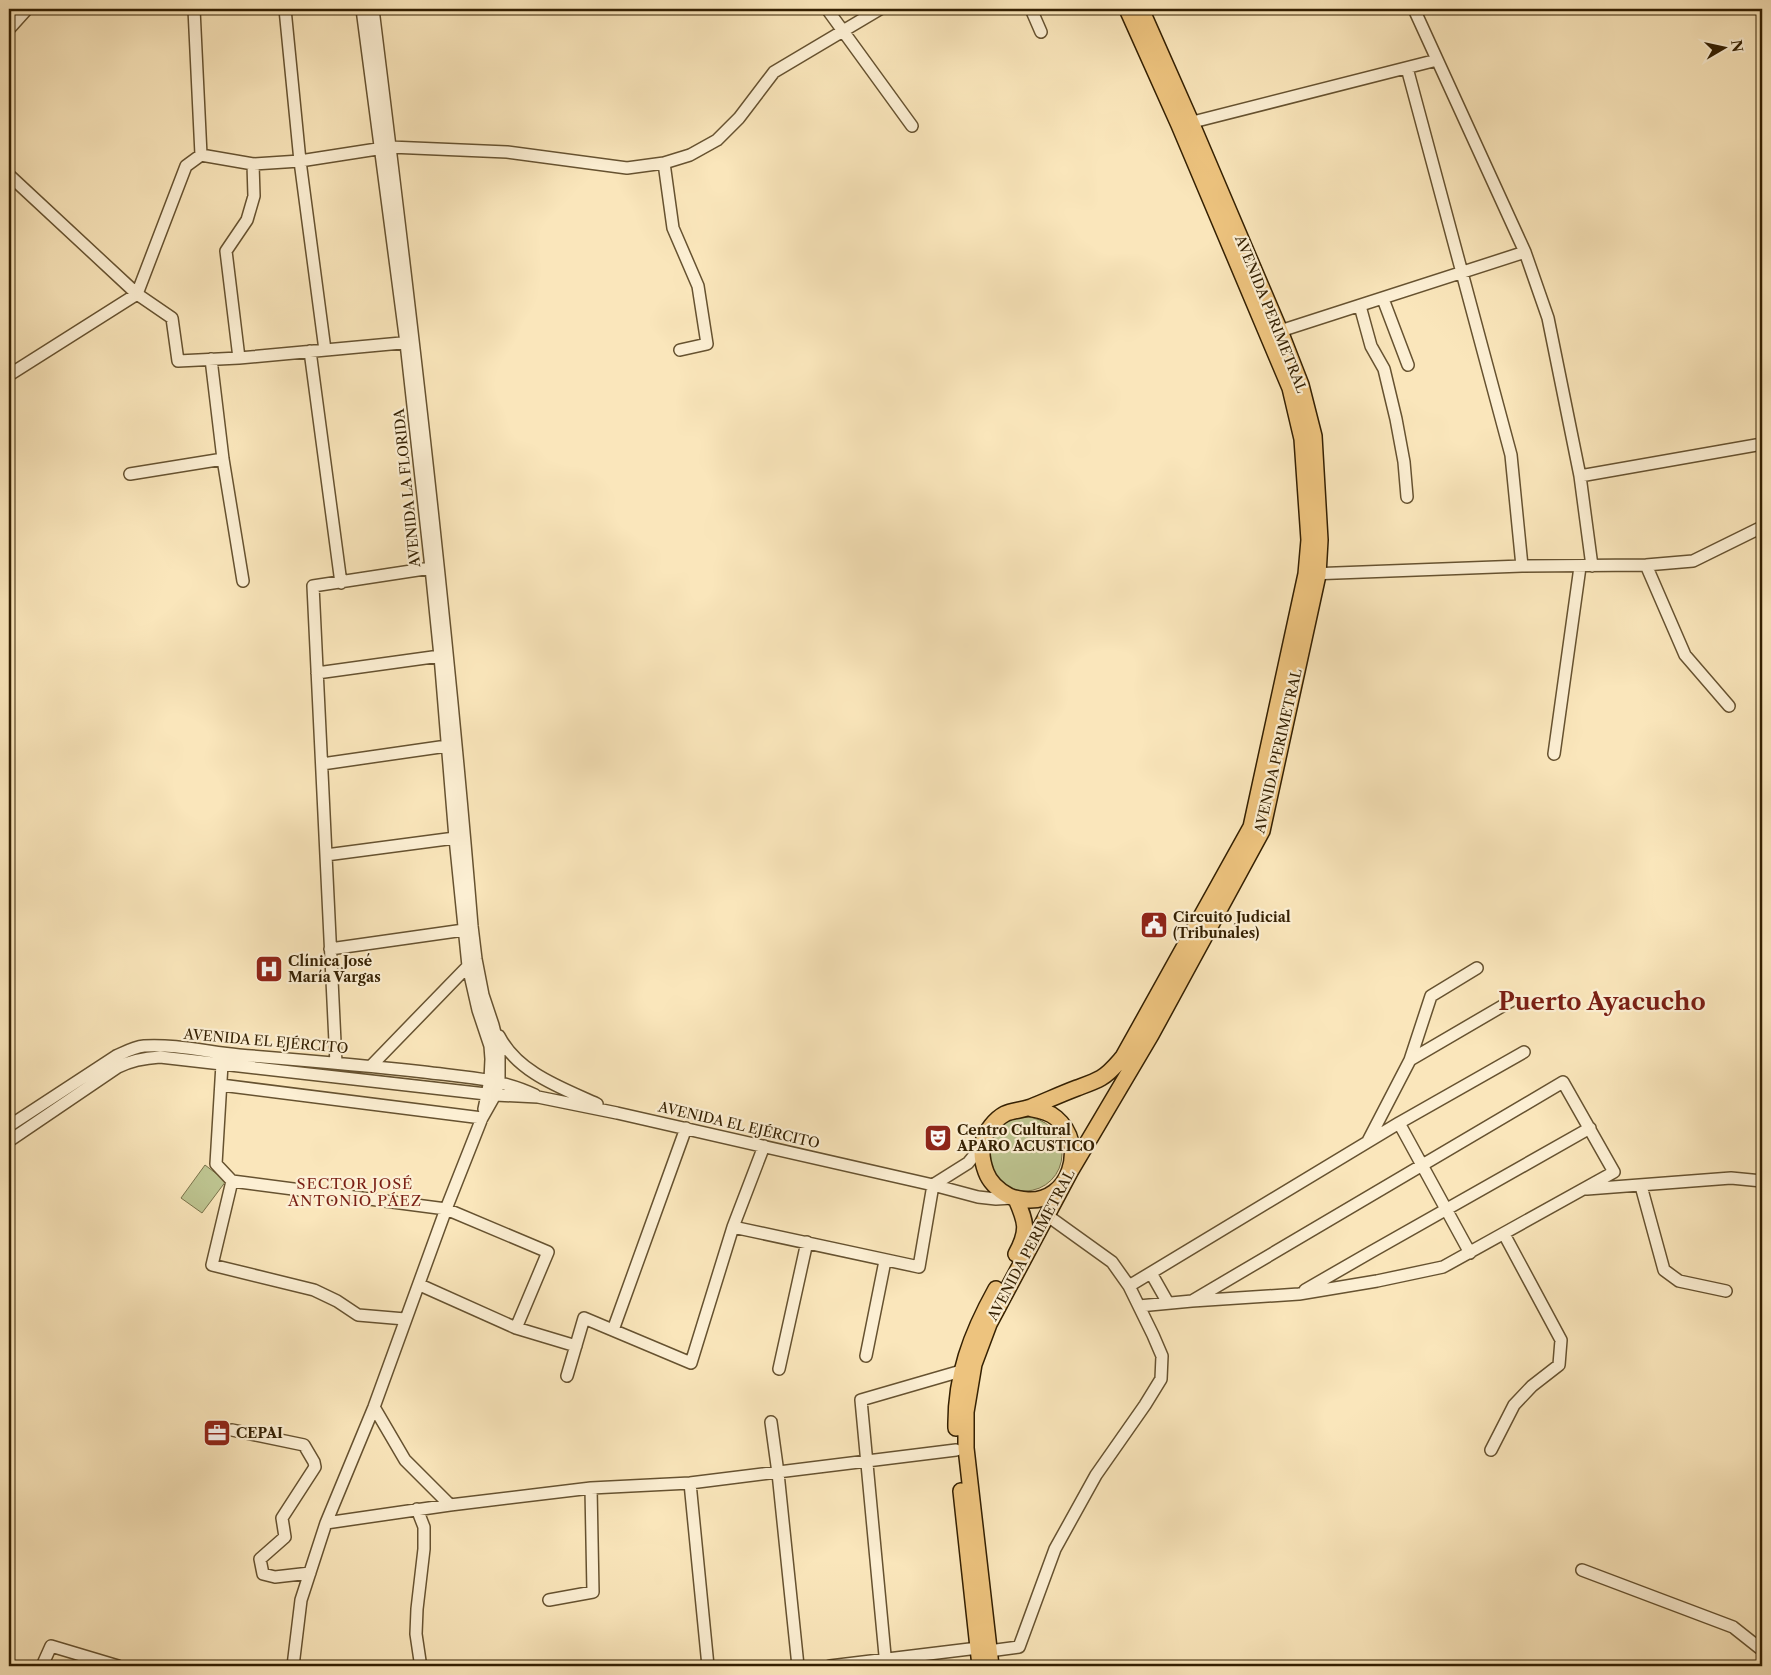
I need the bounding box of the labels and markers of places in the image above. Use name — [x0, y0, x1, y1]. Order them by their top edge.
place label: Circuito Judicial (Tribunales) — [1173, 908, 1291, 942]
public building icon: Circuito Judicial (Tribunales) — [1139, 910, 1169, 940]
place label: Clínica José María Vargas — [288, 952, 381, 986]
hospital icon: Clínica José María Vargas — [254, 954, 284, 984]
place label: Centro Cultural APARO ACUSTICO — [956, 1121, 1095, 1155]
theatre icon: Centro Cultural APARO ACUSTICO — [923, 1123, 953, 1153]
office icon: CEPAI — [202, 1418, 232, 1448]
place label: CEPAI — [236, 1424, 283, 1442]

